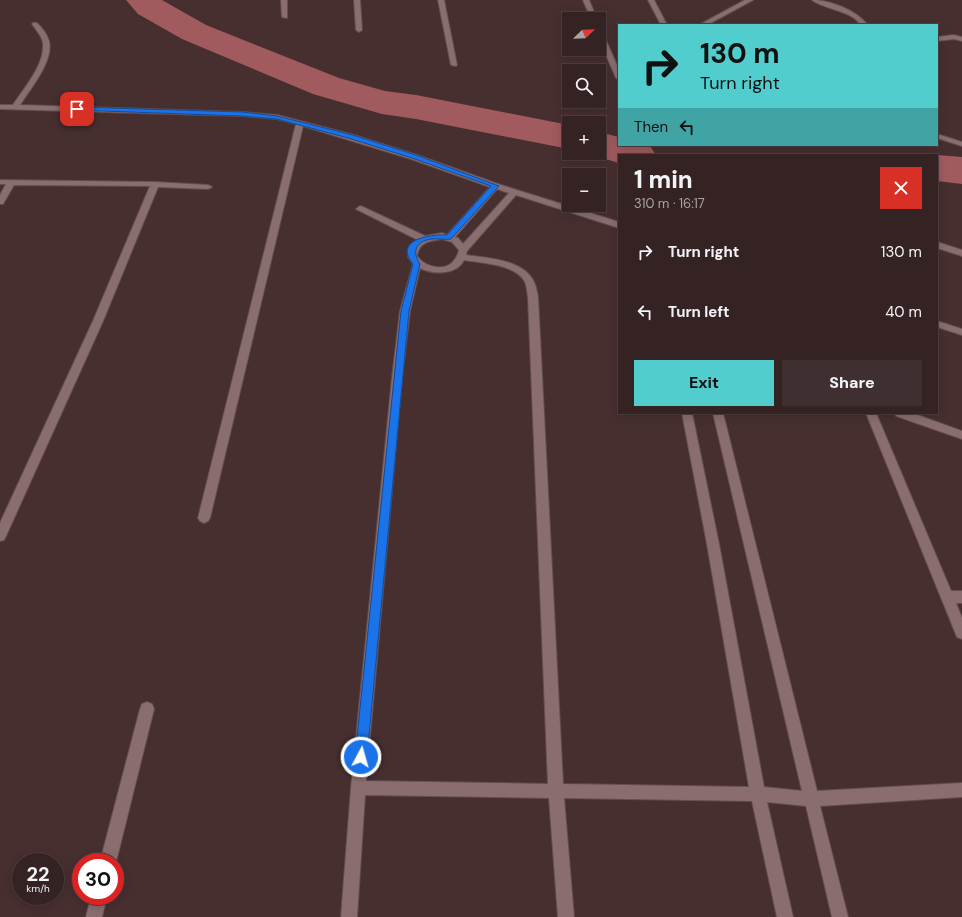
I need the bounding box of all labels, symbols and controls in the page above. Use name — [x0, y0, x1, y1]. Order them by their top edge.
north arrow — [562, 12, 606, 56]
map controls — [562, 12, 606, 212]
text: 130 m — [700, 35, 780, 72]
icon: right — [634, 40, 686, 92]
button: search — [562, 64, 606, 108]
text: Turn right — [700, 71, 780, 95]
pin — [60, 92, 94, 126]
icon: arrive — [66, 98, 88, 120]
button: + — [562, 116, 606, 160]
icon: left — [676, 116, 698, 138]
text: Then — [634, 117, 668, 137]
text: 1 min — [634, 164, 693, 195]
button: close — [880, 167, 922, 209]
button: − — [562, 168, 606, 212]
text: 310 m · 16:17 — [634, 195, 705, 212]
icon: right — [634, 241, 656, 263]
text: Turn right — [668, 242, 739, 262]
text: 130 m — [881, 242, 922, 262]
icon: left — [634, 301, 656, 323]
text: Turn left — [668, 302, 729, 322]
text: 40 m — [885, 302, 922, 322]
button: Exit — [634, 360, 774, 406]
button: Share — [782, 360, 922, 406]
position arrow — [340, 736, 382, 778]
speed limit sign: 30 — [72, 853, 124, 905]
text: 22 — [26, 861, 50, 887]
text: km/h — [26, 882, 50, 895]

